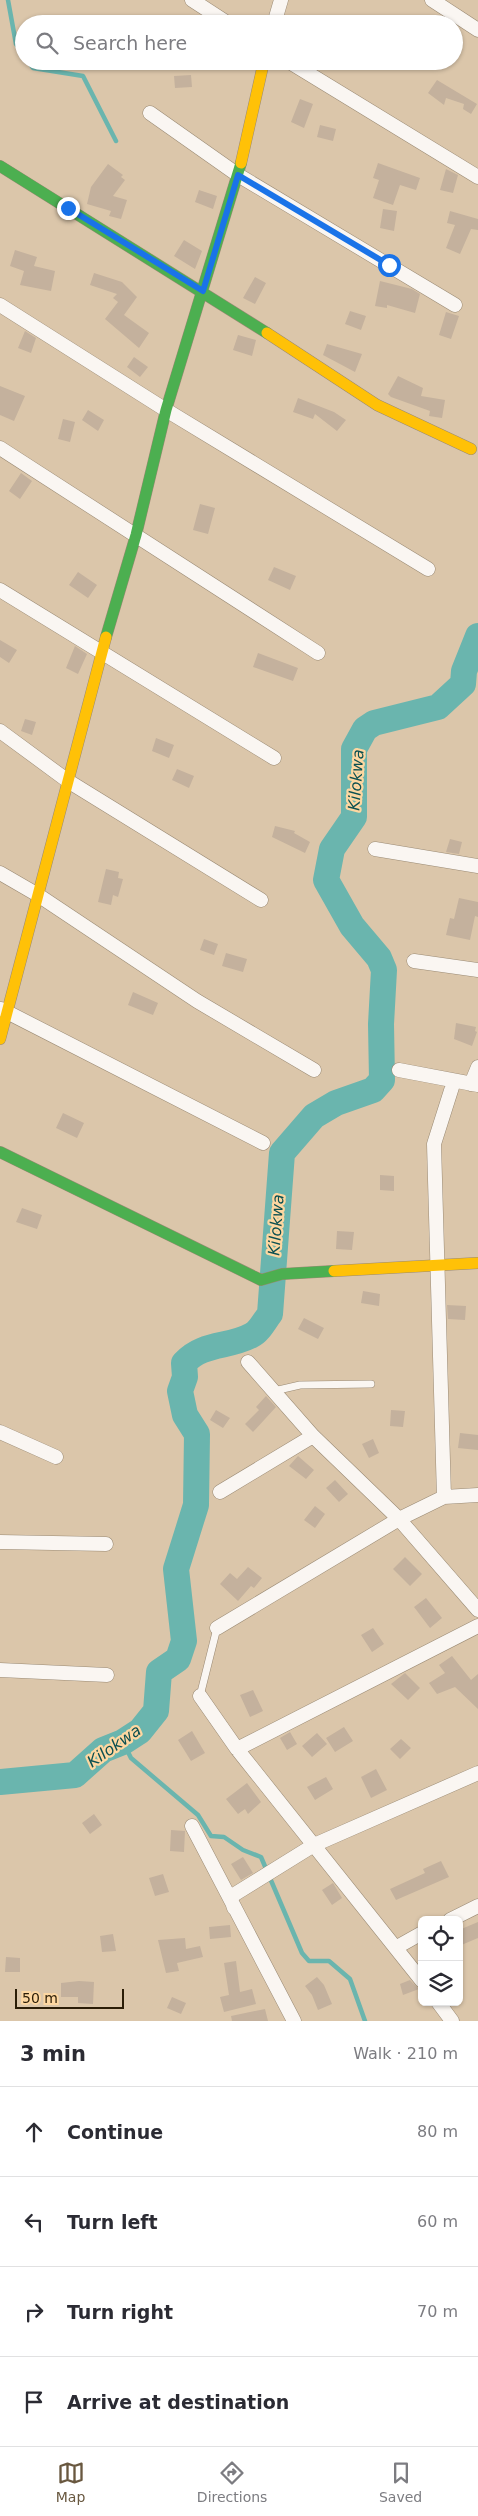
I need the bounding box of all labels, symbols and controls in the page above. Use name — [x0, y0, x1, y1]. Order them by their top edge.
search box — [15, 15, 463, 70]
icon: search — [33, 29, 61, 57]
text: Search here — [73, 32, 187, 54]
route end — [57, 197, 80, 220]
route start — [378, 254, 401, 277]
water label: Kilokwa — [344, 749, 368, 811]
water label: Kilokwa — [264, 1194, 288, 1256]
water label: Kilokwa — [83, 1721, 145, 1771]
map controls — [418, 1916, 463, 2006]
button: locate — [418, 1916, 463, 1961]
button: layers — [418, 1961, 463, 2006]
scale bar — [15, 1986, 124, 2009]
text: 50 m — [22, 1990, 58, 2006]
text: 3 min — [20, 2042, 86, 2066]
text: Walk · 210 m — [353, 2044, 458, 2063]
icon: ahead — [20, 2118, 48, 2146]
text: Continue — [67, 2121, 163, 2143]
text: 80 m — [417, 2122, 458, 2141]
icon: left — [20, 2208, 48, 2236]
text: Turn left — [67, 2211, 158, 2233]
text: 60 m — [417, 2212, 458, 2231]
icon: right — [20, 2298, 48, 2326]
text: Turn right — [67, 2301, 173, 2323]
text: 70 m — [417, 2302, 458, 2321]
icon: arrive — [20, 2388, 48, 2416]
text: Arrive at destination — [67, 2391, 289, 2413]
tab: Map — [56, 2459, 85, 2505]
tab: Directions — [197, 2459, 267, 2505]
tab: Saved — [379, 2459, 422, 2505]

